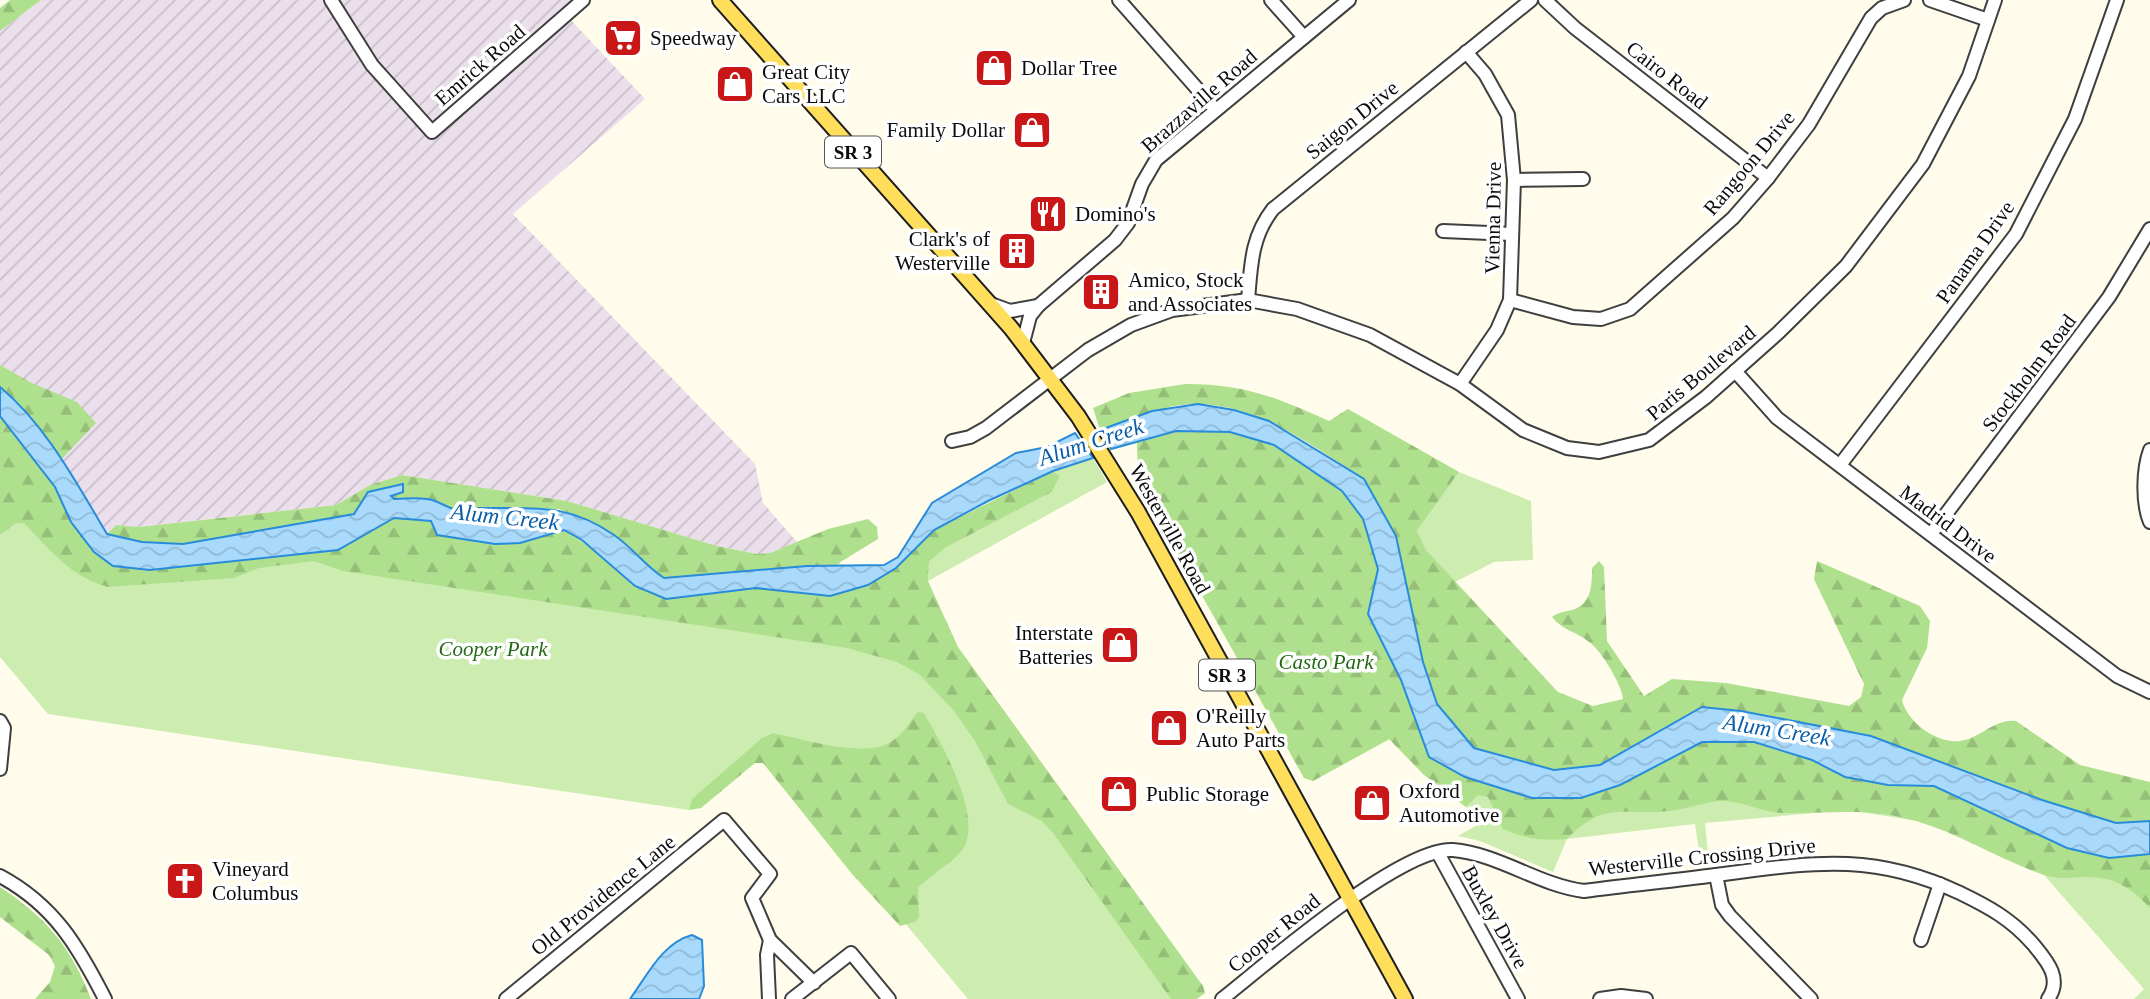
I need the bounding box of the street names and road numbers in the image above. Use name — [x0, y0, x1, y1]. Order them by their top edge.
street label: Emrick Road — [430, 19, 530, 111]
street label: Cairo Road — [1622, 36, 1713, 114]
street label: Brazzaville Road — [1136, 44, 1262, 158]
street label: Saigon Drive — [1301, 76, 1403, 164]
street label: Rangoon Drive — [1698, 106, 1800, 220]
road number: SR 3 — [825, 136, 881, 168]
street label: Vienna Drive — [1480, 162, 1506, 274]
street label: Panama Drive — [1931, 196, 2019, 308]
street label: Stockholm Road — [1977, 309, 2081, 436]
street label: Paris Boulevard — [1642, 320, 1761, 425]
street label: Westerville Road — [1124, 460, 1216, 599]
street label: Madrid Drive — [1895, 480, 2001, 568]
road number: SR 3 — [1199, 660, 1255, 690]
street label: Old Providence Lane — [526, 830, 680, 960]
street label: Westerville Crossing Drive — [1587, 833, 1817, 881]
street label: Buxley Drive — [1457, 861, 1533, 973]
street label: Cooper Road — [1223, 888, 1325, 977]

